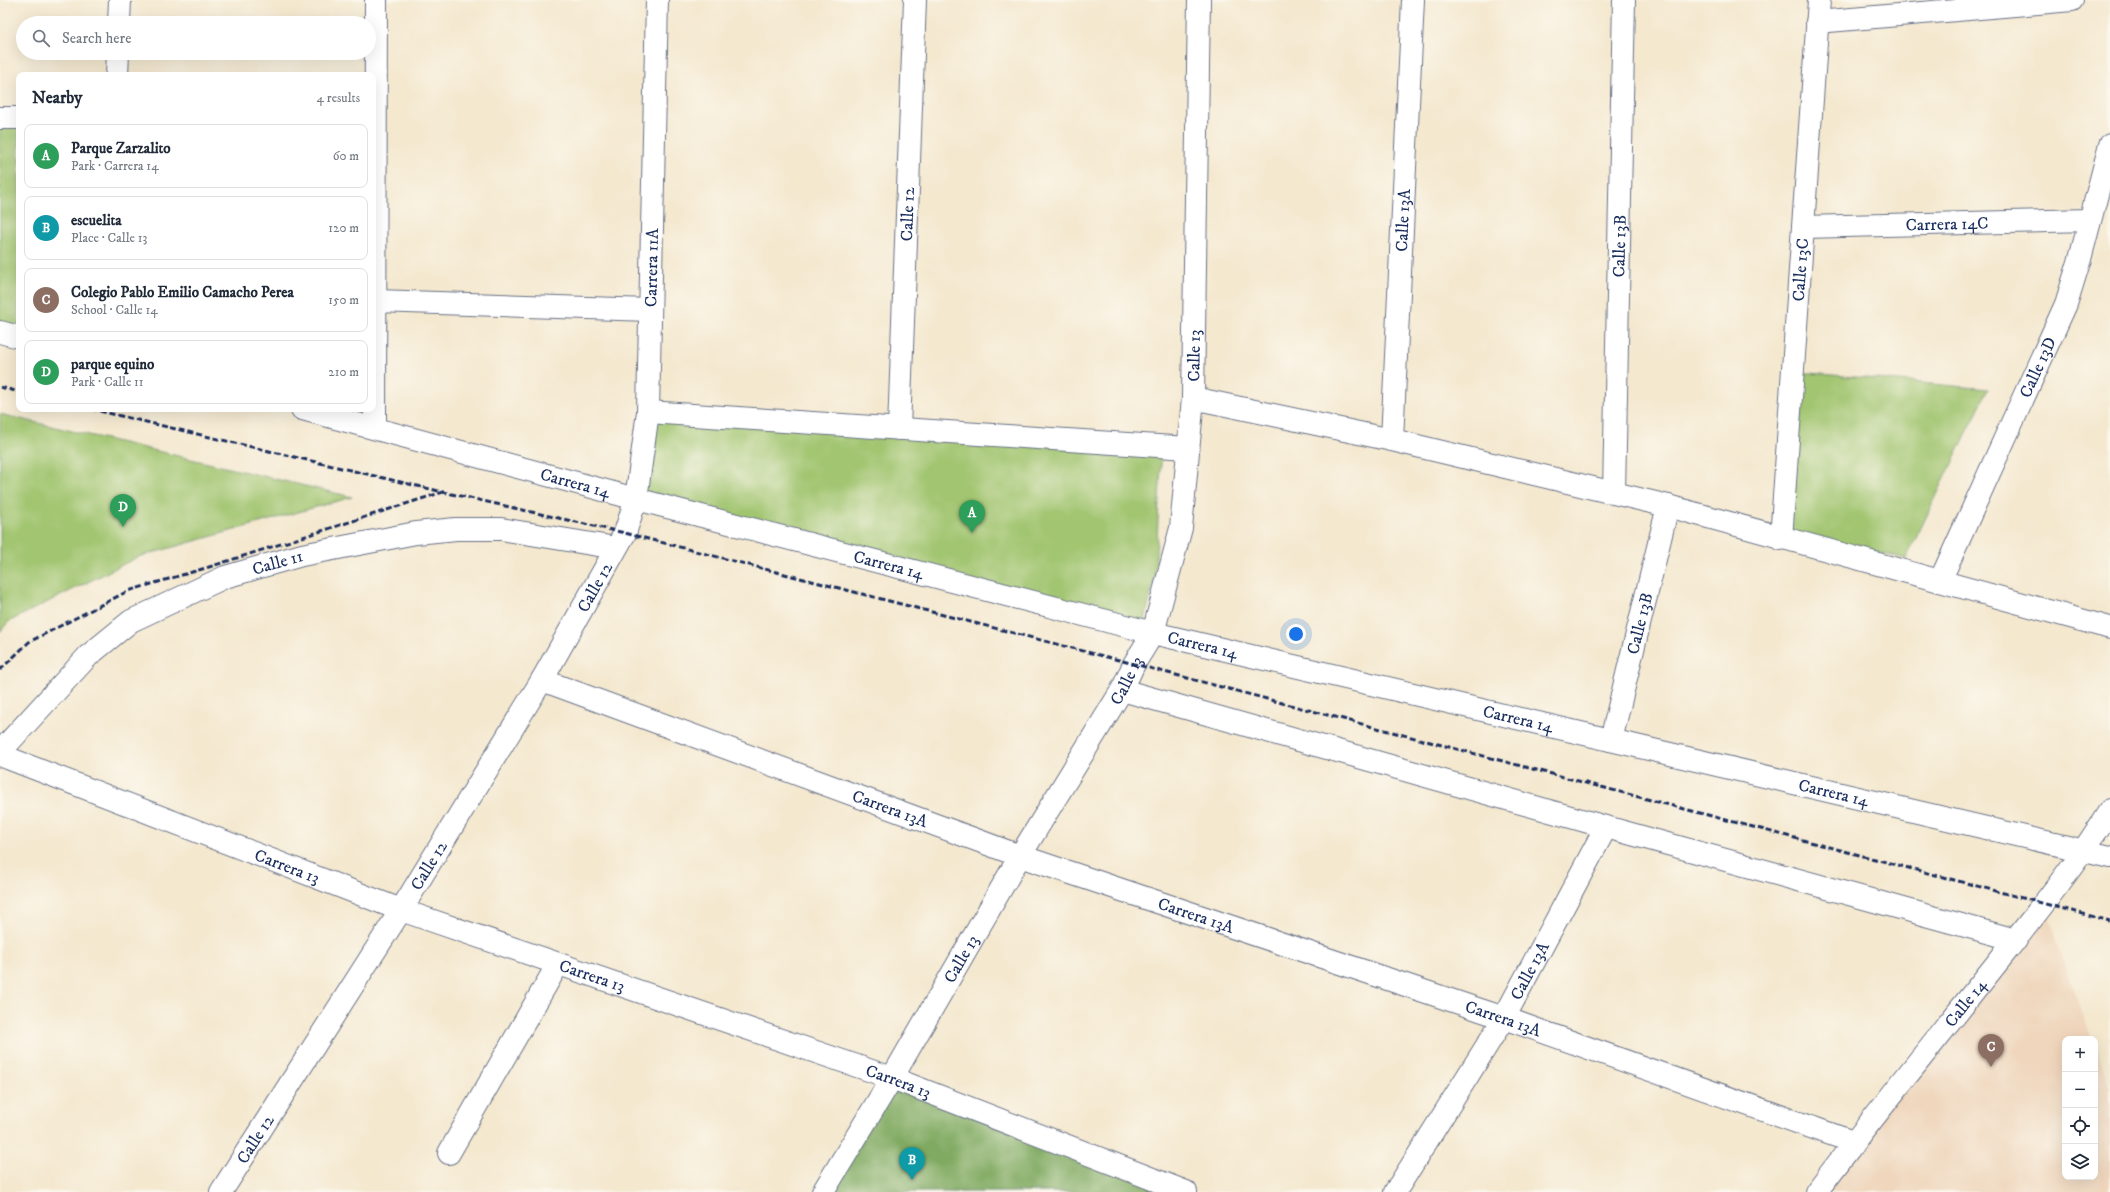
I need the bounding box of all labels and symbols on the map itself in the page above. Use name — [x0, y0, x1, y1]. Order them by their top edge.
street label: Calle 12 — [896, 186, 920, 242]
street label: Calle 13A — [1391, 188, 1416, 252]
street label: Carrera 14C — [1905, 212, 1989, 236]
street label: Calle 13B — [1608, 214, 1632, 278]
street label: Carrera 11A — [640, 228, 664, 307]
street label: Calle 13C — [1788, 237, 1814, 302]
street label: Calle 13 — [1183, 329, 1206, 382]
street label: Calle 13D — [2015, 334, 2062, 401]
street label: Carrera 14 — [538, 464, 614, 504]
pin: D — [110, 494, 136, 527]
pin: A — [959, 500, 985, 533]
street label: Calle 11 — [250, 545, 306, 581]
street label: Carrera 14 — [851, 546, 927, 585]
street label: Calle 12 — [572, 558, 618, 617]
street label: Calle 13B — [1622, 591, 1658, 657]
your location — [1286, 624, 1306, 644]
street label: Carrera 14 — [1165, 627, 1241, 665]
street label: Calle 13 — [1105, 652, 1148, 709]
street label: Carrera 14 — [1481, 701, 1556, 739]
street label: Carrera 14 — [1796, 774, 1872, 812]
street label: Carrera 13A — [849, 785, 931, 833]
street label: Calle 12 — [406, 836, 453, 895]
street label: Carrera 13 — [251, 844, 323, 890]
street label: Carrera 13A — [1155, 893, 1237, 939]
street label: Calle 13 — [939, 931, 984, 987]
street label: Calle 13A — [1506, 938, 1555, 1004]
street label: Carrera 13 — [556, 955, 628, 998]
street label: Calle 14 — [1940, 974, 1993, 1032]
street label: Carrera 13A — [1462, 996, 1544, 1042]
pin: C — [1978, 1034, 2004, 1067]
street label: Carrera 13 — [863, 1060, 934, 1104]
street label: Calle 12 — [232, 1110, 280, 1168]
pin: B — [899, 1147, 925, 1180]

